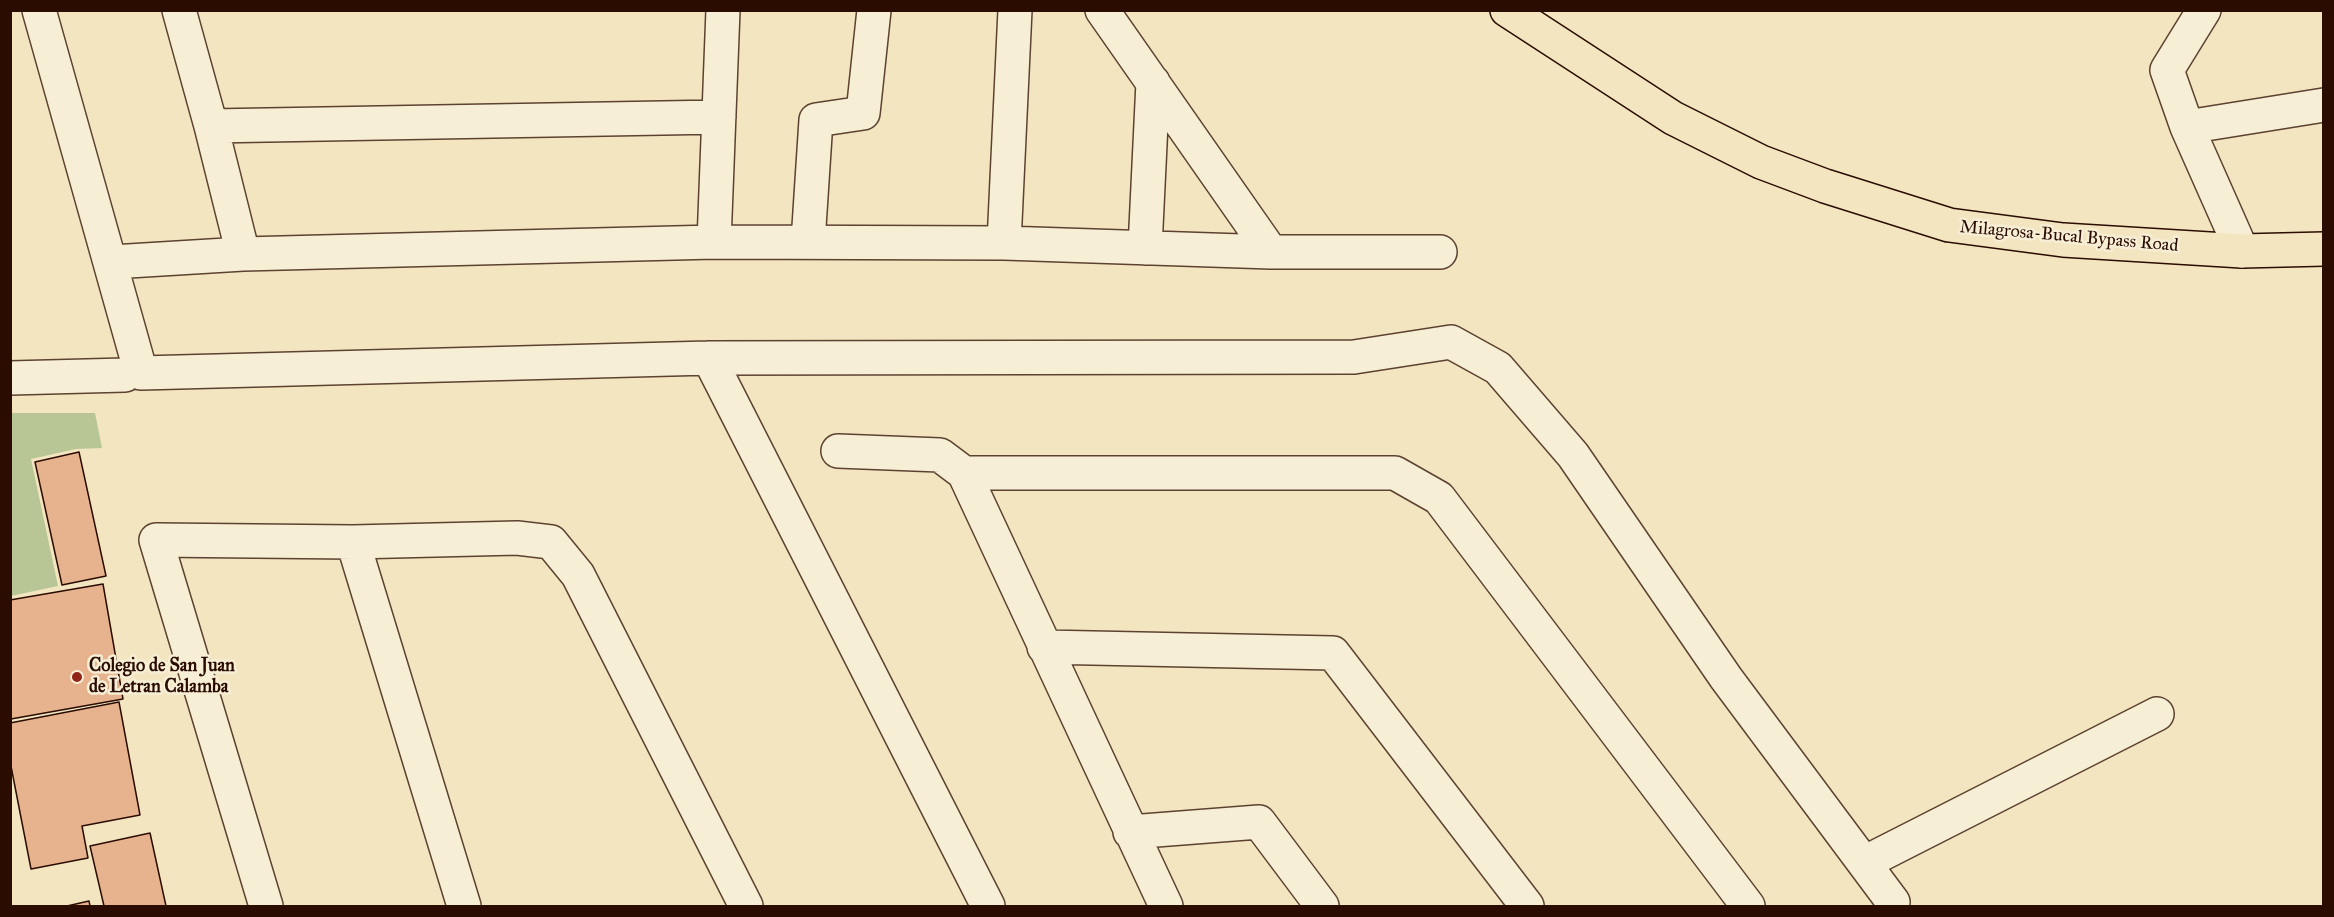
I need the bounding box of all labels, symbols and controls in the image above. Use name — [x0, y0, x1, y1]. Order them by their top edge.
street label: Milagrosa-Bucal Bypass Road — [1959, 217, 2179, 257]
place label: Colegio de San Juan de Letran Calamba — [89, 656, 235, 698]
marker: Colegio de San Juan de Letran Calamba — [70, 670, 84, 684]

